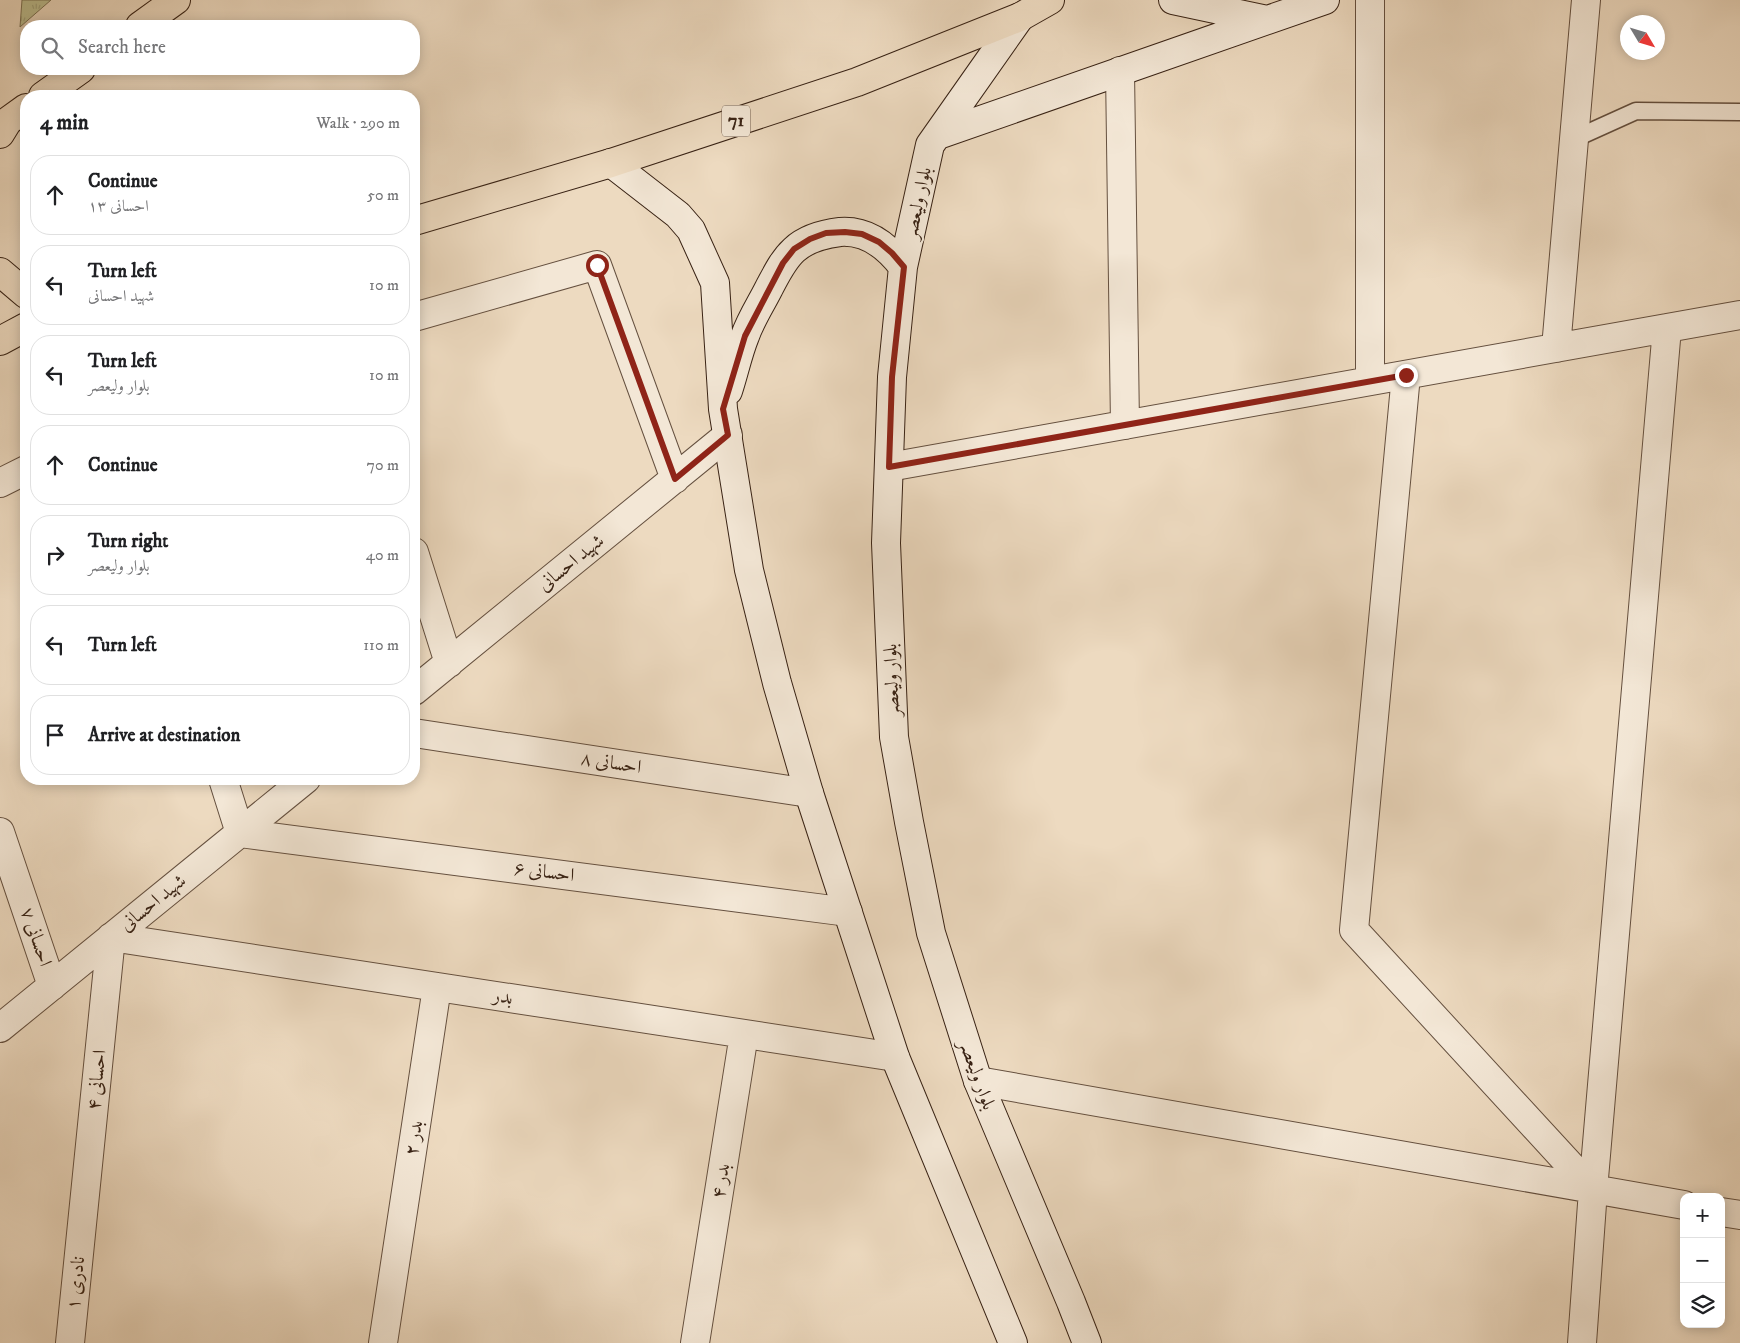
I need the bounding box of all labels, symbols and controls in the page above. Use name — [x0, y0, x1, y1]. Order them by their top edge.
north arrow — [1620, 15, 1665, 60]
search box — [20, 20, 420, 75]
icon: search — [38, 34, 66, 62]
text: Search here — [78, 36, 166, 59]
road number: 71 — [722, 105, 750, 136]
text: 4 min — [40, 110, 89, 136]
text: Walk · 290 m — [316, 113, 400, 133]
street label: بلوار ولیعصر — [899, 165, 937, 243]
text: Continue — [88, 170, 158, 193]
icon: ahead — [41, 181, 69, 209]
text: 50 m — [367, 185, 399, 205]
text: احسانی ۱۳ — [88, 196, 149, 216]
route start — [586, 254, 609, 277]
text: Turn left — [88, 260, 157, 283]
icon: left — [41, 271, 69, 299]
text: 10 m — [369, 275, 399, 295]
text: شهید احسانی — [88, 286, 154, 306]
text: Turn left — [88, 350, 157, 373]
icon: left — [41, 361, 69, 389]
route end — [1395, 364, 1418, 387]
text: 10 m — [369, 365, 399, 385]
text: بلوار ولیعصر — [88, 376, 149, 396]
icon: ahead — [41, 451, 69, 479]
text: Continue — [88, 454, 158, 477]
text: 70 m — [367, 455, 399, 475]
street label: شهید احسانی — [533, 529, 609, 597]
text: Turn right — [88, 530, 168, 553]
icon: right — [41, 541, 69, 569]
text: 40 m — [366, 545, 399, 565]
text: بلوار ولیعصر — [88, 556, 149, 576]
icon: left — [41, 631, 69, 659]
text: Turn left — [88, 634, 157, 657]
text: 110 m — [363, 635, 399, 655]
street label: بلوار ولیعصر — [879, 643, 905, 719]
icon: arrive — [41, 721, 69, 749]
text: Arrive at destination — [88, 724, 240, 747]
street label: احسانی ۸ — [579, 747, 643, 779]
street label: احسانی ۶ — [512, 857, 576, 887]
street label: شهید احسانی — [115, 869, 191, 937]
street label: احسانی ۷ — [15, 904, 57, 970]
street label: بدر — [489, 984, 515, 1010]
street label: بلوار ولیعصر — [953, 1035, 1000, 1113]
street label: احسانی ۴ — [82, 1049, 112, 1111]
street label: بدر ۲ — [400, 1119, 428, 1157]
street label: بدر ۴ — [707, 1162, 735, 1200]
map controls — [1680, 1193, 1725, 1328]
button: + — [1680, 1193, 1725, 1238]
button: − — [1680, 1238, 1725, 1283]
street label: نادری ۱ — [62, 1255, 90, 1311]
button: layers — [1680, 1283, 1725, 1328]

